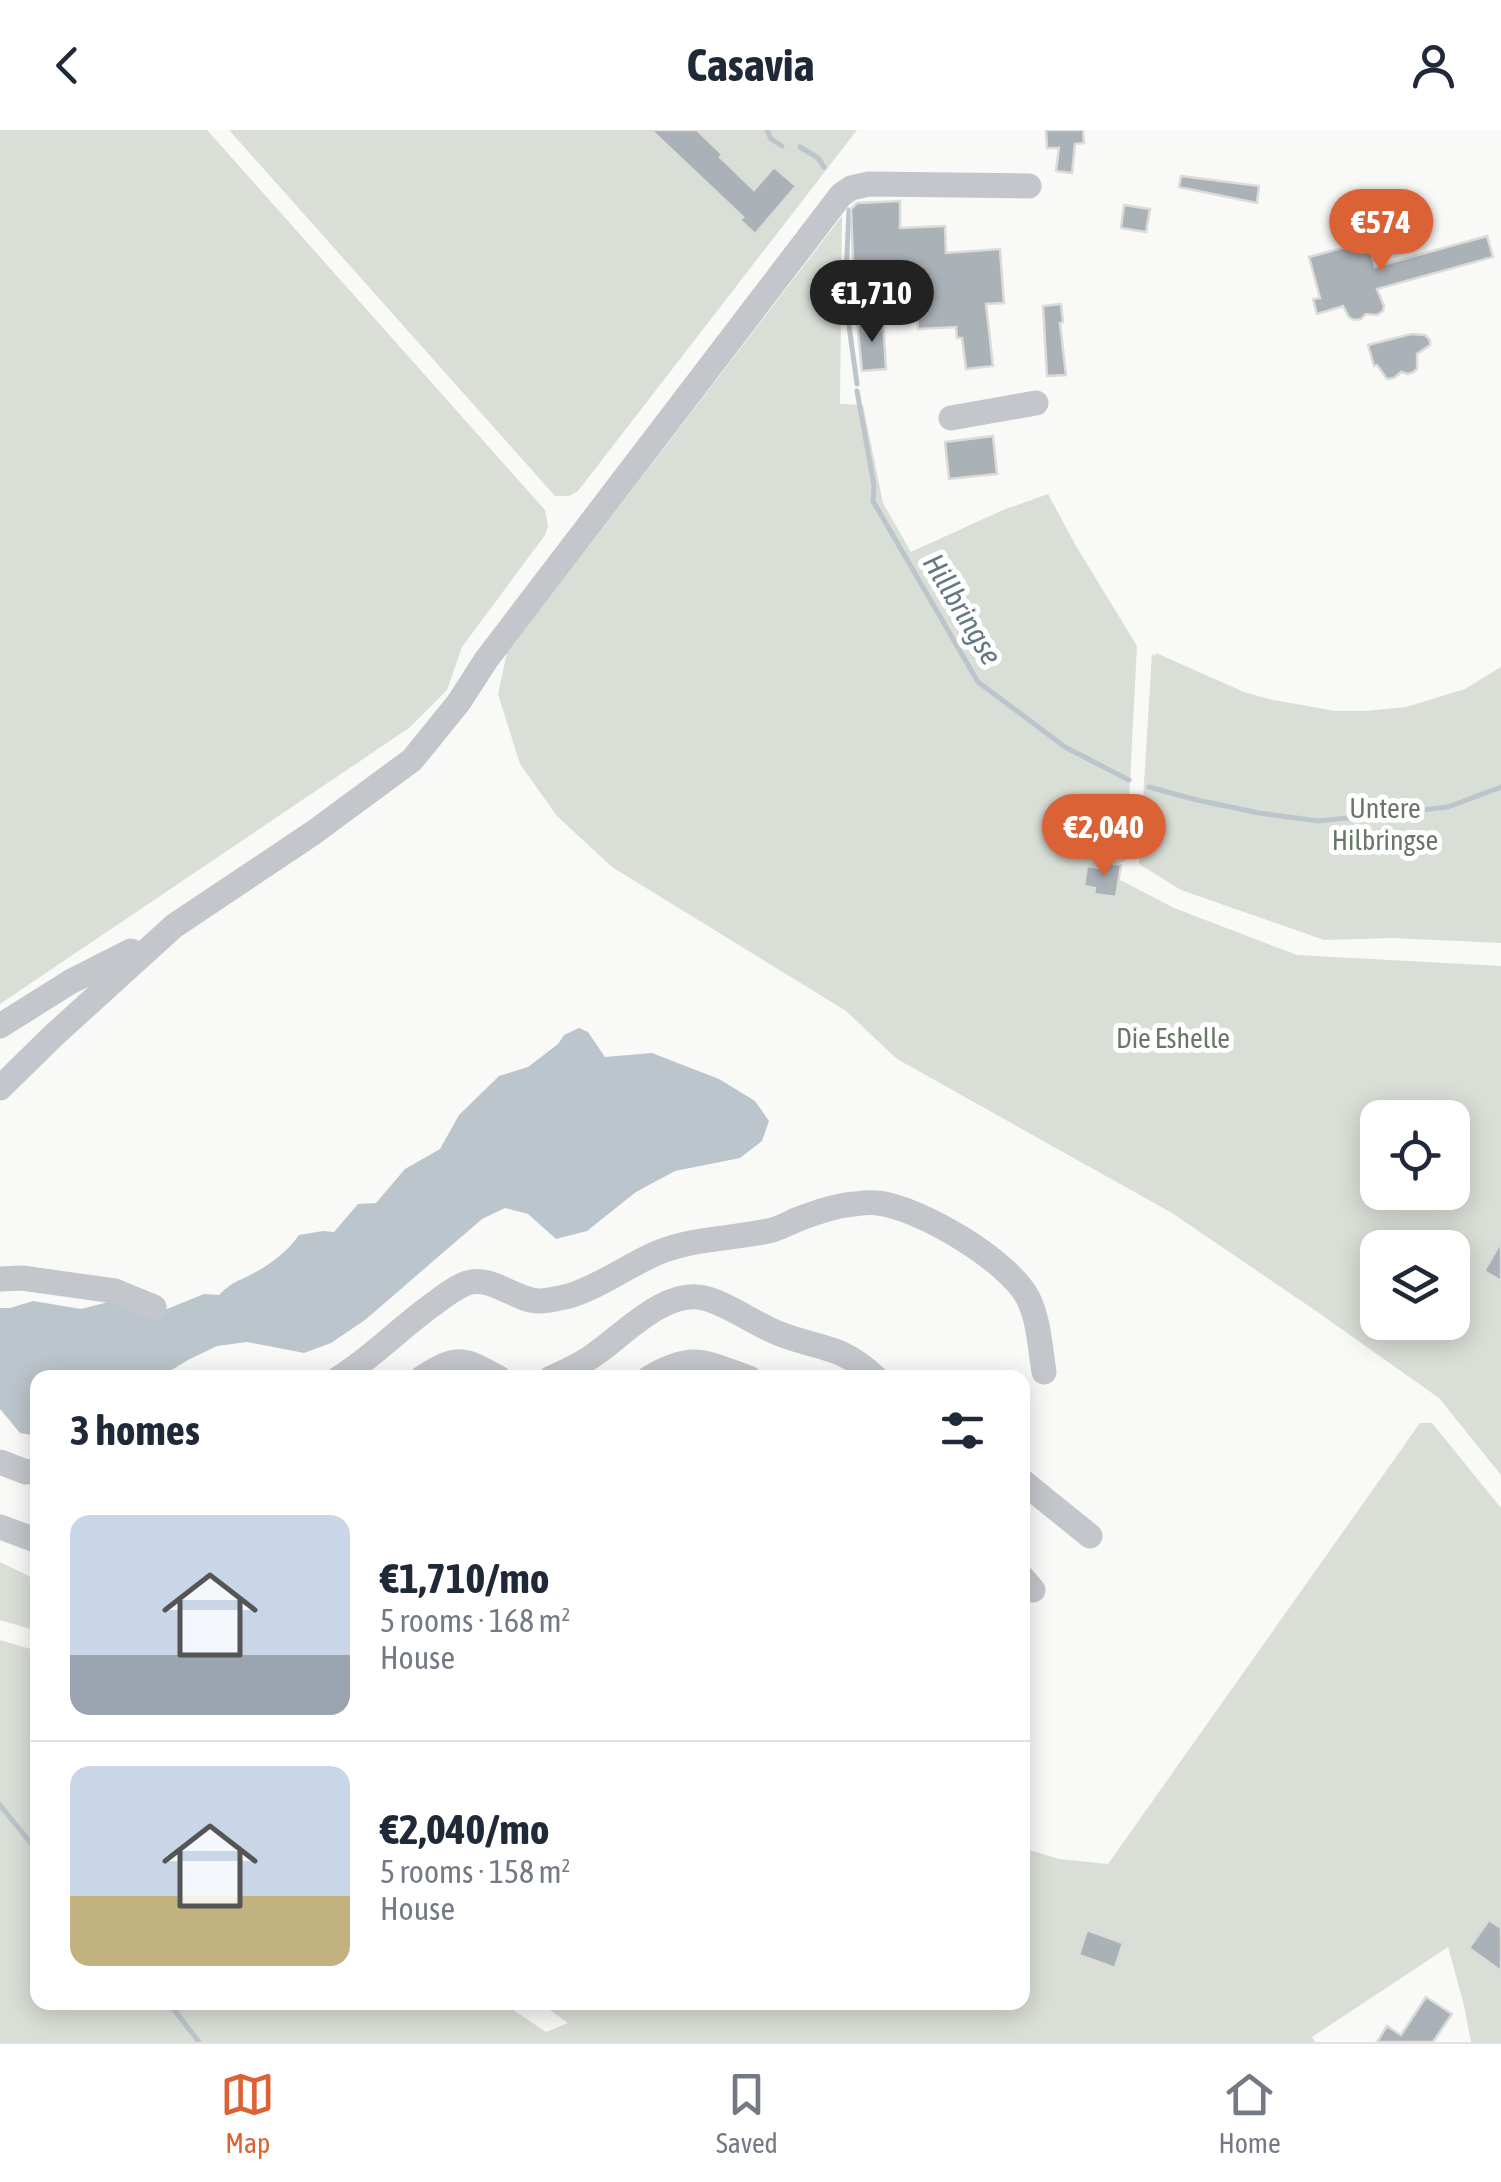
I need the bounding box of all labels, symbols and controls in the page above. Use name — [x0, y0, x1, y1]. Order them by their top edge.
icon: back — [40, 38, 95, 93]
icon: person — [1406, 38, 1461, 93]
text: Casavia — [687, 39, 814, 91]
pin: €574 — [1322, 189, 1440, 274]
text: €574 — [1351, 203, 1411, 240]
pin: €1,710 — [791, 260, 953, 345]
text: €1,710 — [832, 274, 912, 311]
water label: Hillbringse — [917, 547, 1009, 671]
park label: Untere Hilbringse — [1332, 792, 1438, 856]
pin: €2,040 — [1023, 794, 1185, 879]
text: €2,040 — [1064, 808, 1144, 845]
park label: Die Eshelle — [1116, 1022, 1230, 1054]
map controls — [1360, 1100, 1470, 1340]
button: locate — [1360, 1100, 1470, 1210]
button: layers — [1360, 1230, 1470, 1340]
icon: filters — [935, 1403, 990, 1458]
text: 3 homes — [70, 1406, 200, 1454]
text: €1,710/mo — [380, 1554, 550, 1602]
icon: home — [150, 1555, 270, 1675]
text: 5 rooms · 168 m² — [380, 1602, 570, 1639]
text: House — [380, 1639, 455, 1676]
text: €2,040/mo — [380, 1805, 550, 1853]
icon: home — [150, 1806, 270, 1926]
text: 5 rooms · 158 m² — [380, 1853, 570, 1890]
text: House — [380, 1890, 455, 1927]
tab: Map — [220, 2067, 275, 2159]
tab: Saved — [716, 2067, 778, 2159]
tab: Home — [1218, 2067, 1281, 2159]

